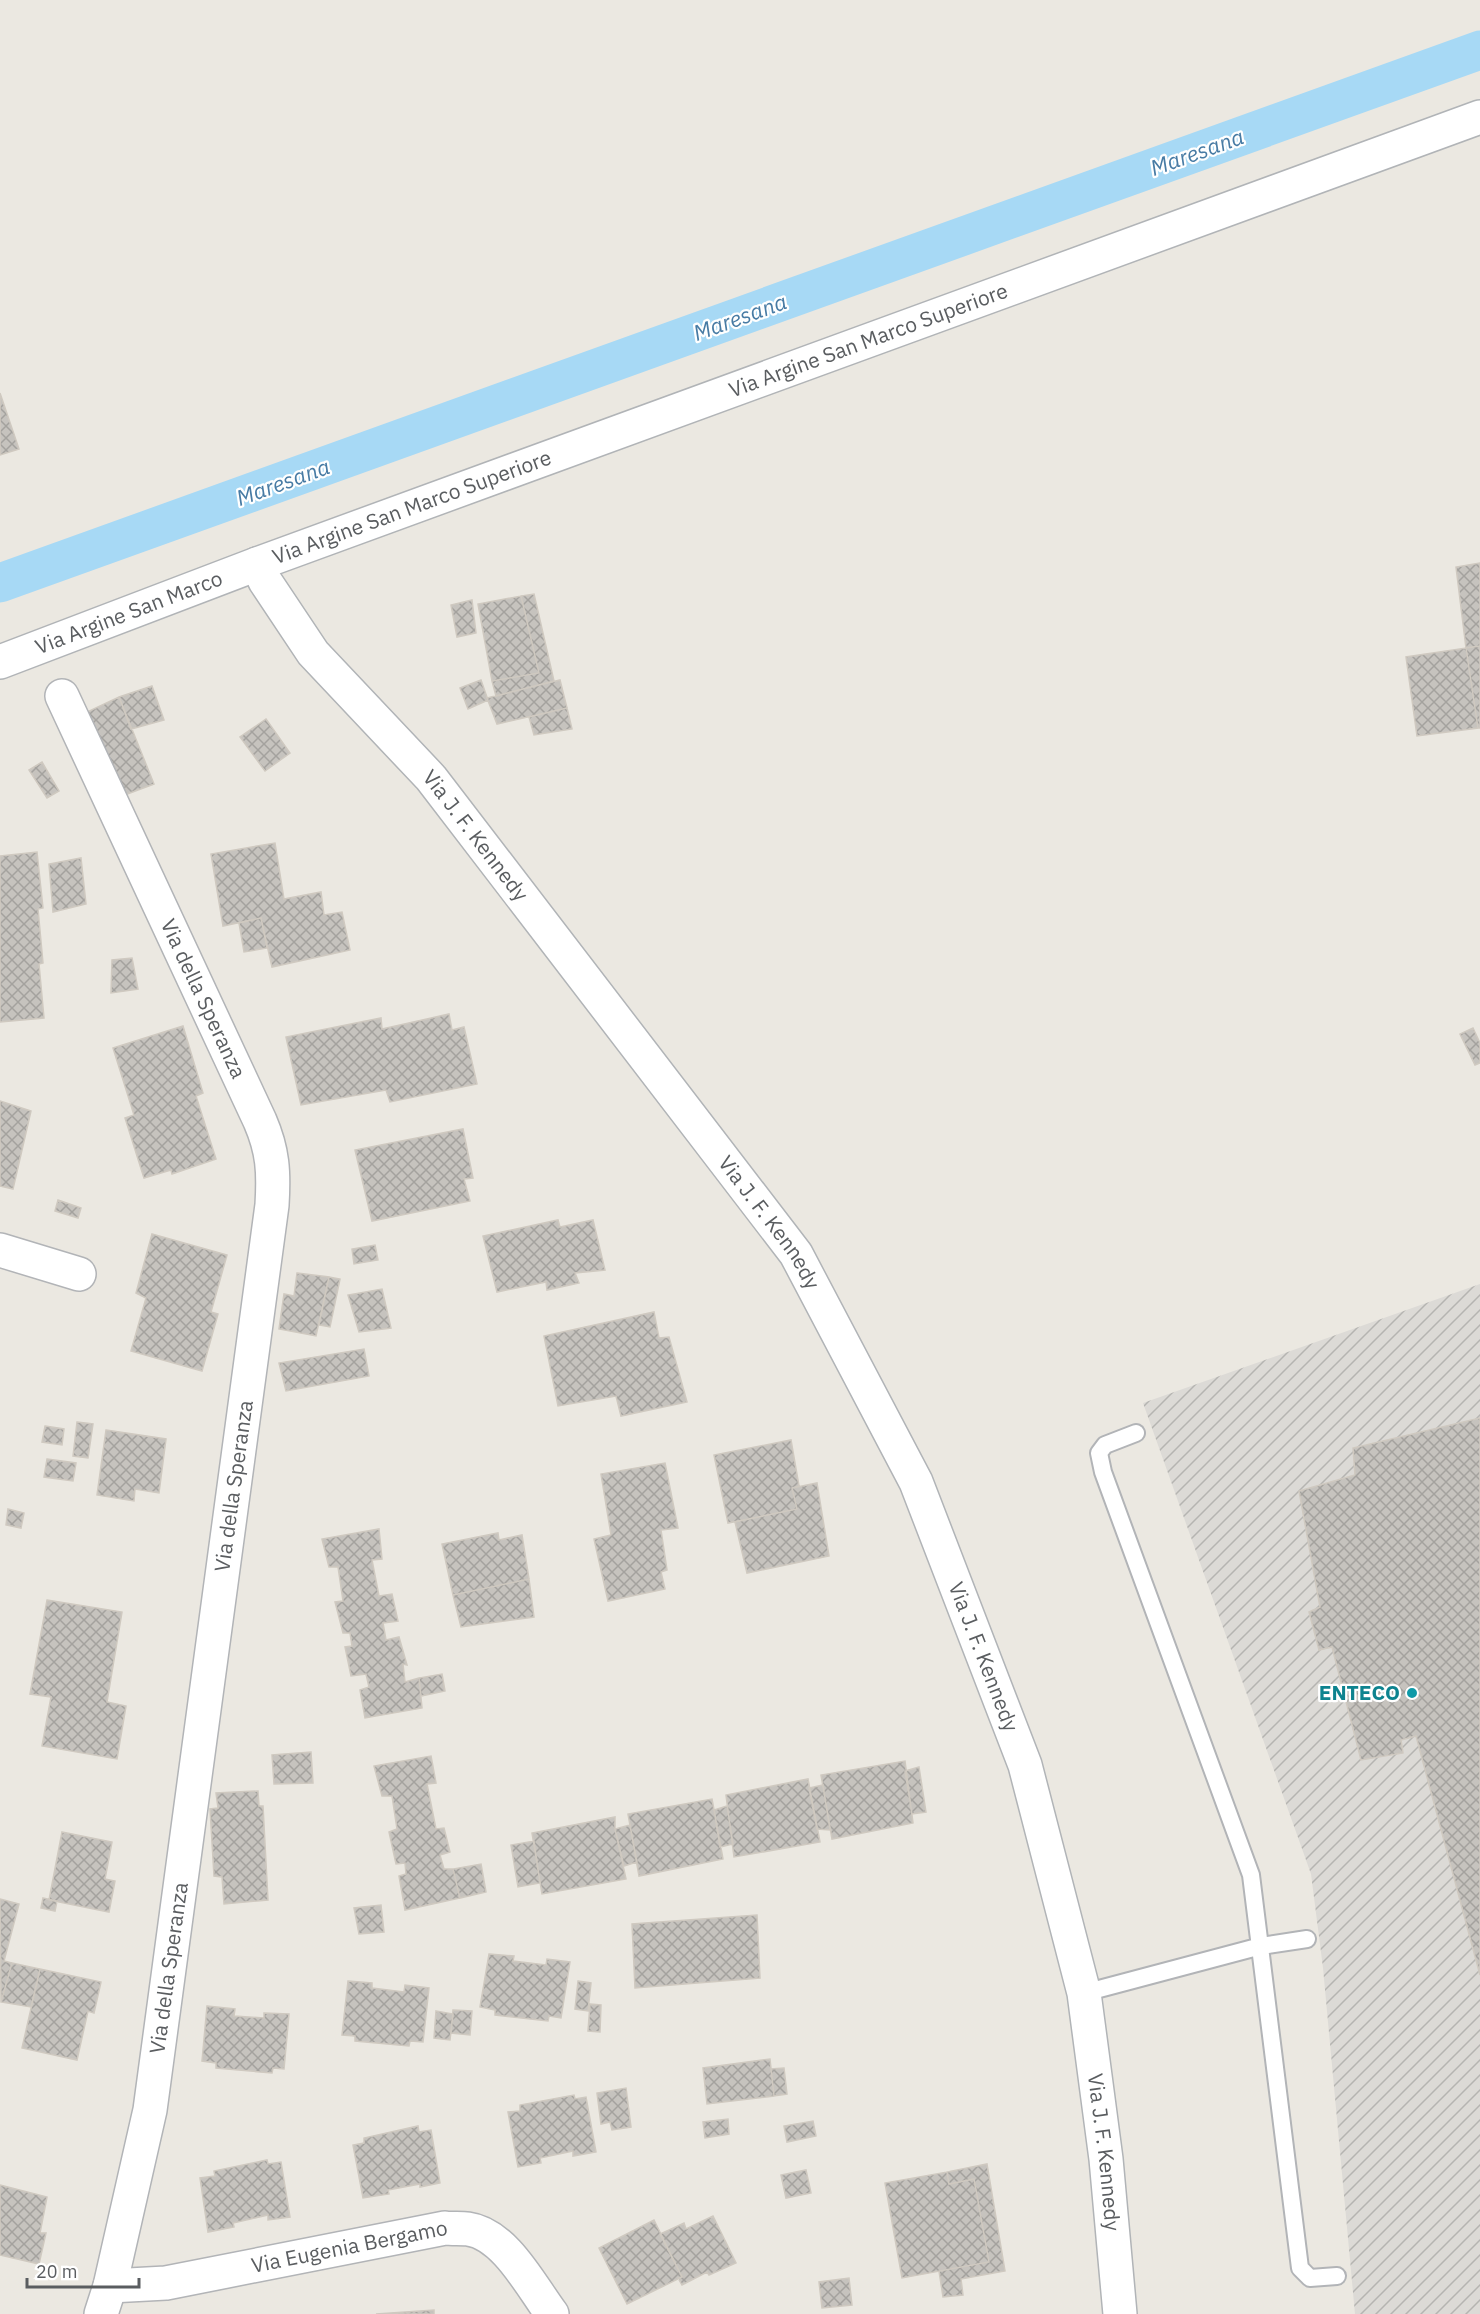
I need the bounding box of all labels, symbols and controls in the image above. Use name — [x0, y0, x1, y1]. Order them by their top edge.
water label: Maresana — [1146, 121, 1248, 182]
street label: Via Argine San Marco Superiore — [725, 276, 1011, 403]
water label: Maresana — [689, 286, 791, 347]
street label: Via Argine San Marco Superiore — [268, 443, 555, 570]
water label: Maresana — [232, 451, 334, 512]
street label: Via Argine San Marco — [31, 564, 226, 660]
street label: Via J. F. Kennedy — [417, 763, 536, 907]
street label: Via della Speranza — [155, 914, 253, 1083]
street label: Via J. F. Kennedy — [713, 1149, 827, 1294]
street label: Via della Speranza — [207, 1398, 259, 1573]
street label: Via J. F. Kennedy — [943, 1577, 1026, 1736]
place label: ENTECO — [1319, 1678, 1400, 1706]
marker: ENTECO — [1405, 1686, 1419, 1700]
street label: Via della Speranza — [142, 1880, 194, 2055]
street label: Via J. F. Kennedy — [1082, 2072, 1127, 2233]
street label: Via Eugenia Bergamo — [249, 2213, 450, 2279]
scale bar — [27, 2251, 140, 2289]
text: 20 m — [36, 2260, 78, 2283]

